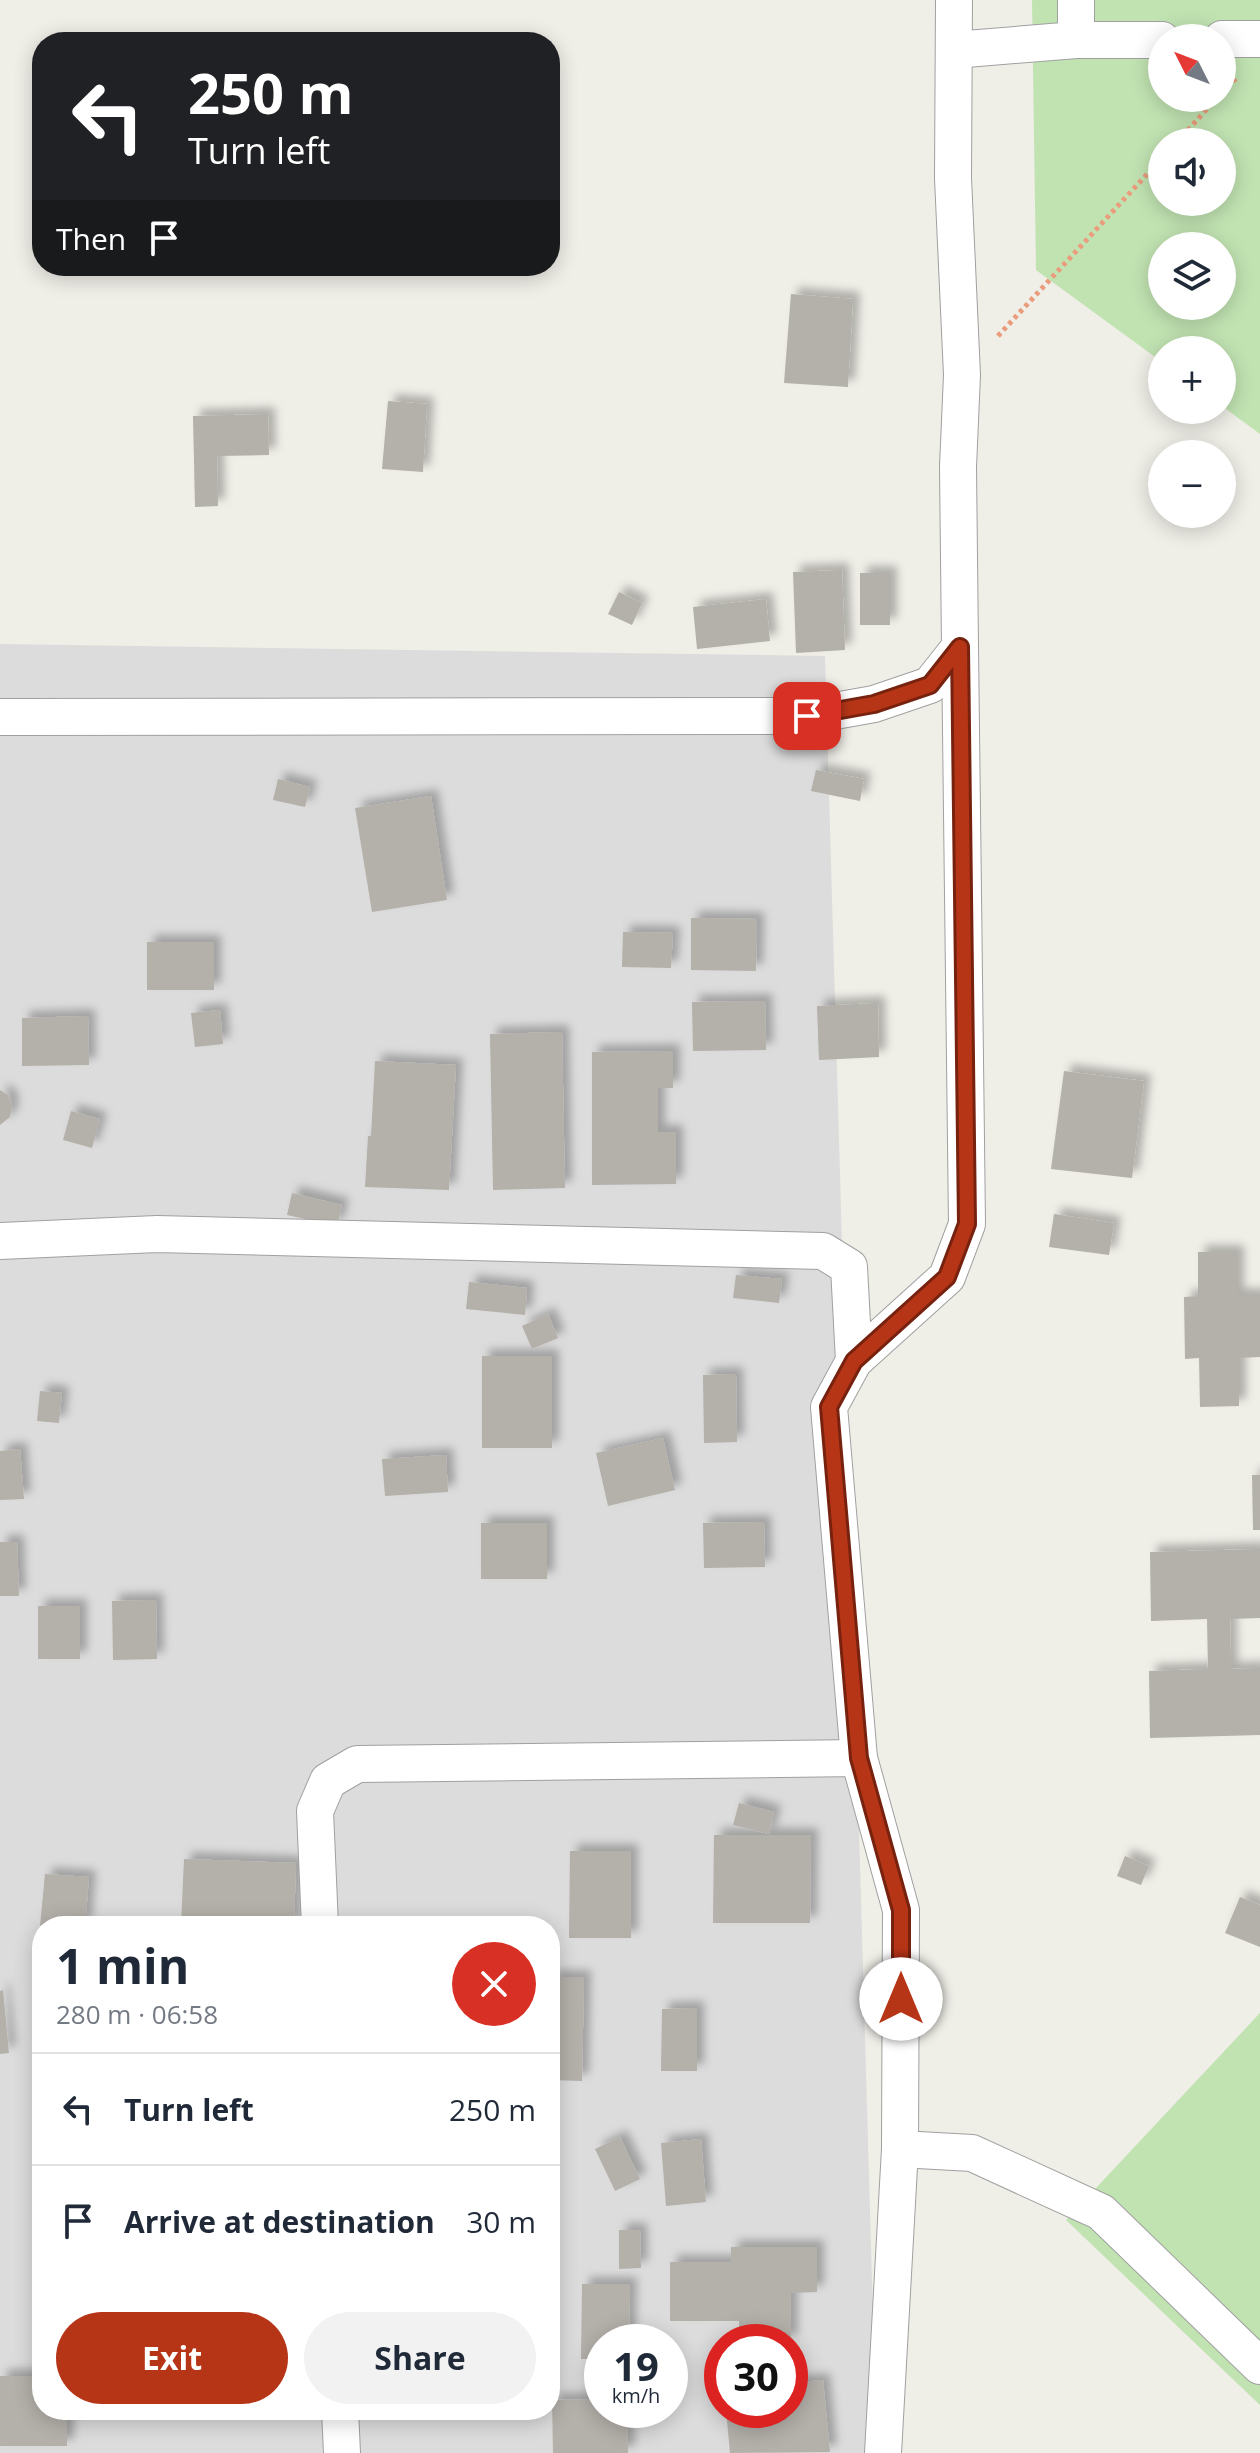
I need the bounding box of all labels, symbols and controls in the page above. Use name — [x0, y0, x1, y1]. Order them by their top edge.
north arrow — [1148, 24, 1236, 112]
map controls — [1148, 24, 1236, 528]
text: 250 m — [188, 54, 354, 130]
icon: left — [56, 64, 160, 168]
text: Turn left — [188, 126, 330, 175]
button: sound — [1148, 128, 1236, 216]
icon: arrive — [142, 216, 186, 260]
text: Then — [56, 218, 126, 259]
button: layers — [1148, 232, 1236, 320]
button: + — [1148, 336, 1236, 424]
button: − — [1148, 440, 1236, 528]
pin — [773, 682, 841, 750]
icon: arrive — [785, 694, 829, 738]
text: 1 min — [56, 1933, 189, 1998]
button: close — [452, 1942, 536, 2026]
position arrow — [859, 1957, 943, 2041]
text: 280 m · 06:58 — [56, 1996, 218, 2032]
icon: left — [56, 2087, 100, 2131]
text: Turn left — [124, 2089, 254, 2130]
text: 250 m — [449, 2089, 536, 2130]
icon: arrive — [56, 2199, 100, 2243]
text: Arrive at destination — [124, 2201, 435, 2242]
text: 30 m — [466, 2201, 536, 2242]
button: Exit — [56, 2312, 288, 2404]
button: Share — [304, 2312, 536, 2404]
speed limit sign: 30 — [704, 2324, 808, 2428]
text: 19 — [613, 2338, 659, 2393]
text: km/h — [612, 2382, 660, 2409]

